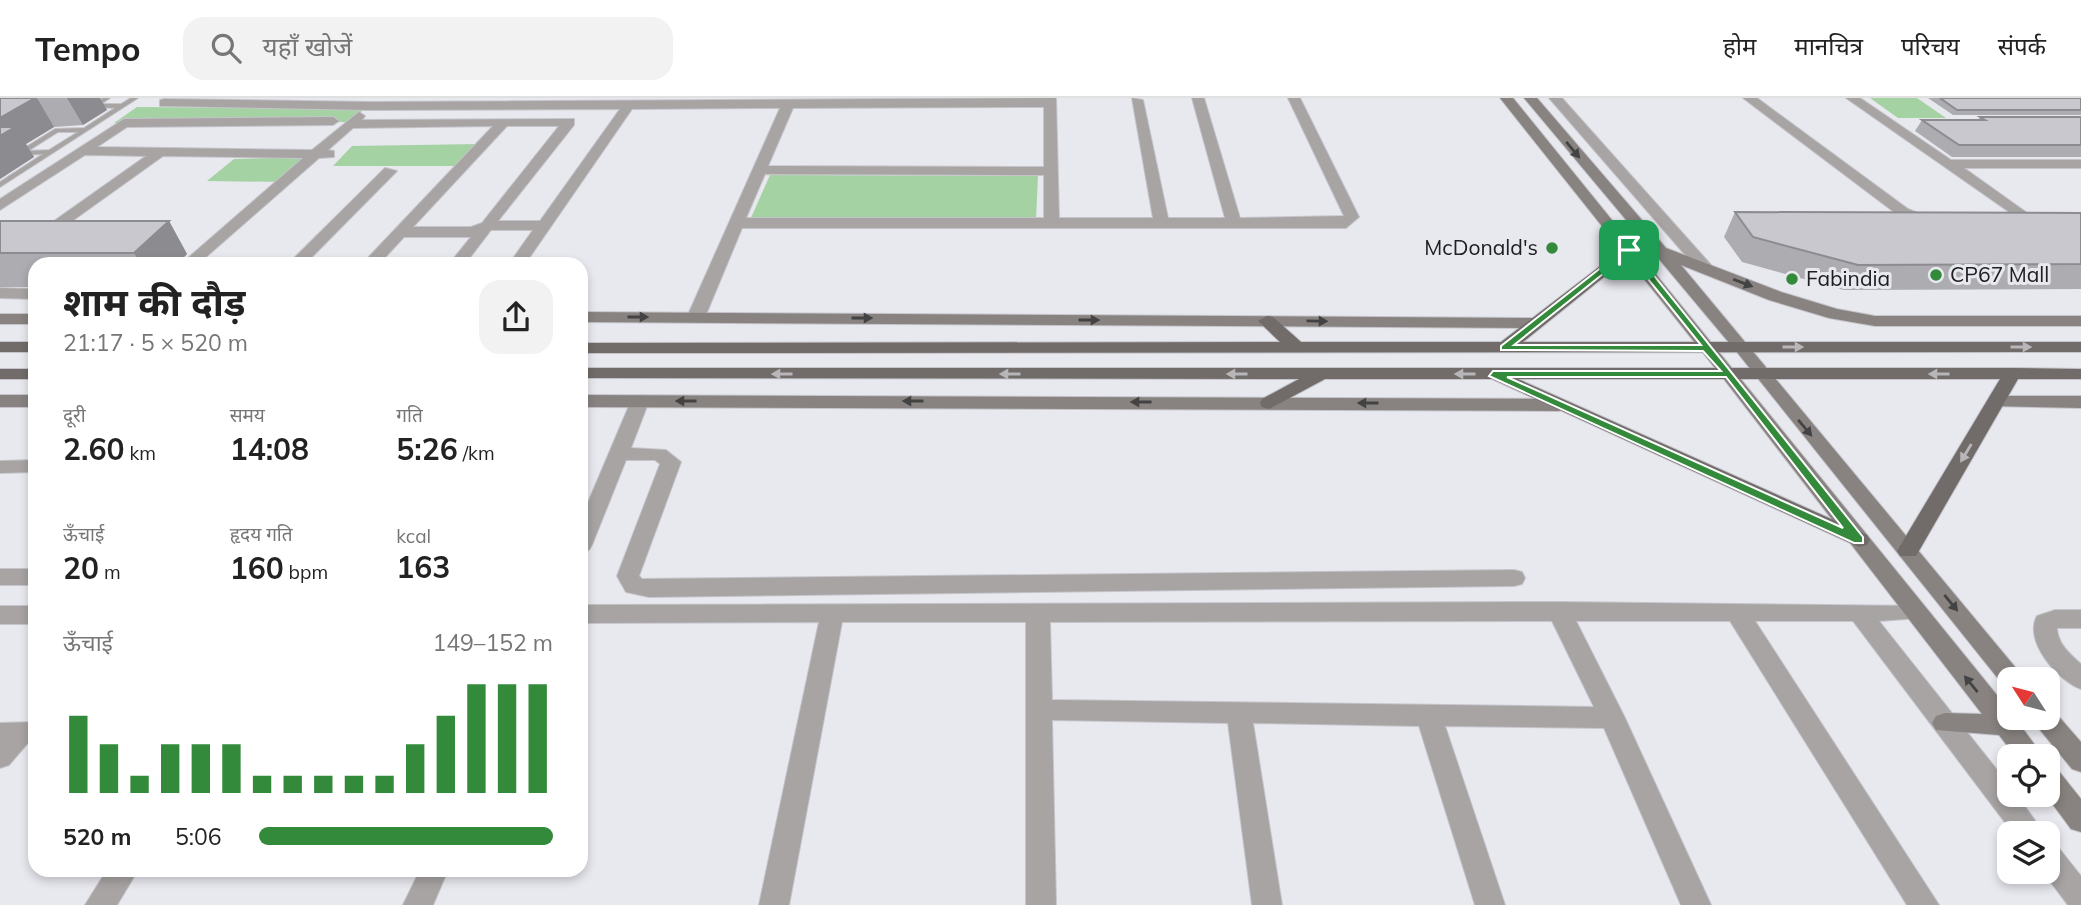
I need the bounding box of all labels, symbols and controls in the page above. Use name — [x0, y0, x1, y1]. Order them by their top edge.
search box — [183, 17, 673, 80]
text: Tempo — [35, 28, 141, 69]
icon: search — [207, 29, 245, 67]
text: यहाँ खोजें — [263, 30, 352, 63]
text: होम — [1723, 31, 1756, 61]
text: मानचित्र — [1794, 31, 1863, 61]
text: परिचय — [1901, 31, 1960, 61]
text: संपर्क — [1998, 31, 2046, 61]
one-way arrow — [1566, 141, 1581, 159]
pin — [1599, 220, 1659, 280]
icon: arrive — [1610, 231, 1648, 269]
place label: McDonald's — [1424, 234, 1538, 260]
marker: McDonald's — [1544, 240, 1560, 256]
place label: CP67 Mall — [1950, 261, 2049, 287]
place label: Fabindia — [1806, 265, 1890, 291]
marker: CP67 Mall — [1928, 267, 1944, 283]
marker: Fabindia — [1784, 271, 1800, 287]
text: शाम की दौड़ — [63, 278, 246, 326]
one-way arrow — [1733, 278, 1754, 289]
button: share — [479, 280, 553, 354]
one-way arrow — [628, 311, 650, 323]
one-way arrow — [851, 312, 873, 324]
one-way arrow — [1079, 314, 1101, 326]
one-way arrow — [1306, 315, 1328, 327]
text: 21:17 · 5 × 520 m — [63, 328, 248, 357]
one-way arrow — [1783, 341, 1805, 353]
one-way arrow — [2010, 341, 2032, 353]
one-way arrow — [771, 368, 793, 380]
one-way arrow — [999, 368, 1021, 380]
one-way arrow — [1226, 368, 1248, 380]
one-way arrow — [1454, 368, 1476, 380]
one-way arrow — [1928, 368, 1950, 380]
one-way arrow — [675, 395, 697, 407]
one-way arrow — [902, 395, 924, 407]
one-way arrow — [1130, 396, 1152, 408]
one-way arrow — [1357, 397, 1379, 409]
text: दूरी — [63, 403, 86, 427]
text: समय — [230, 403, 265, 427]
text: गति — [396, 403, 423, 427]
one-way arrow — [1798, 419, 1813, 437]
text: 2.60 — [63, 430, 124, 468]
text: 14:08 — [230, 430, 309, 468]
text: 5:26 — [396, 430, 458, 468]
text: km — [124, 441, 156, 465]
text: /km — [458, 441, 495, 465]
one-way arrow — [1959, 443, 1972, 462]
text: ऊँचाई — [63, 522, 104, 546]
text: हृदय गति — [230, 522, 293, 546]
text: kcal — [396, 524, 431, 548]
text: 163 — [396, 548, 450, 586]
text: 20 — [63, 549, 99, 587]
text: 160 — [230, 549, 284, 587]
text: m — [99, 560, 121, 584]
text: bpm — [284, 560, 328, 584]
one-way arrow — [1943, 594, 1958, 612]
text: ऊँचाई — [63, 628, 113, 657]
text: 149–152 m — [432, 628, 553, 657]
north arrow — [1997, 667, 2060, 730]
map controls — [1997, 667, 2060, 884]
one-way arrow — [1964, 675, 1979, 693]
button: locate — [1997, 744, 2060, 807]
button: layers — [1997, 821, 2060, 884]
text: 520 m — [63, 822, 131, 851]
text: 5:06 — [175, 822, 222, 851]

